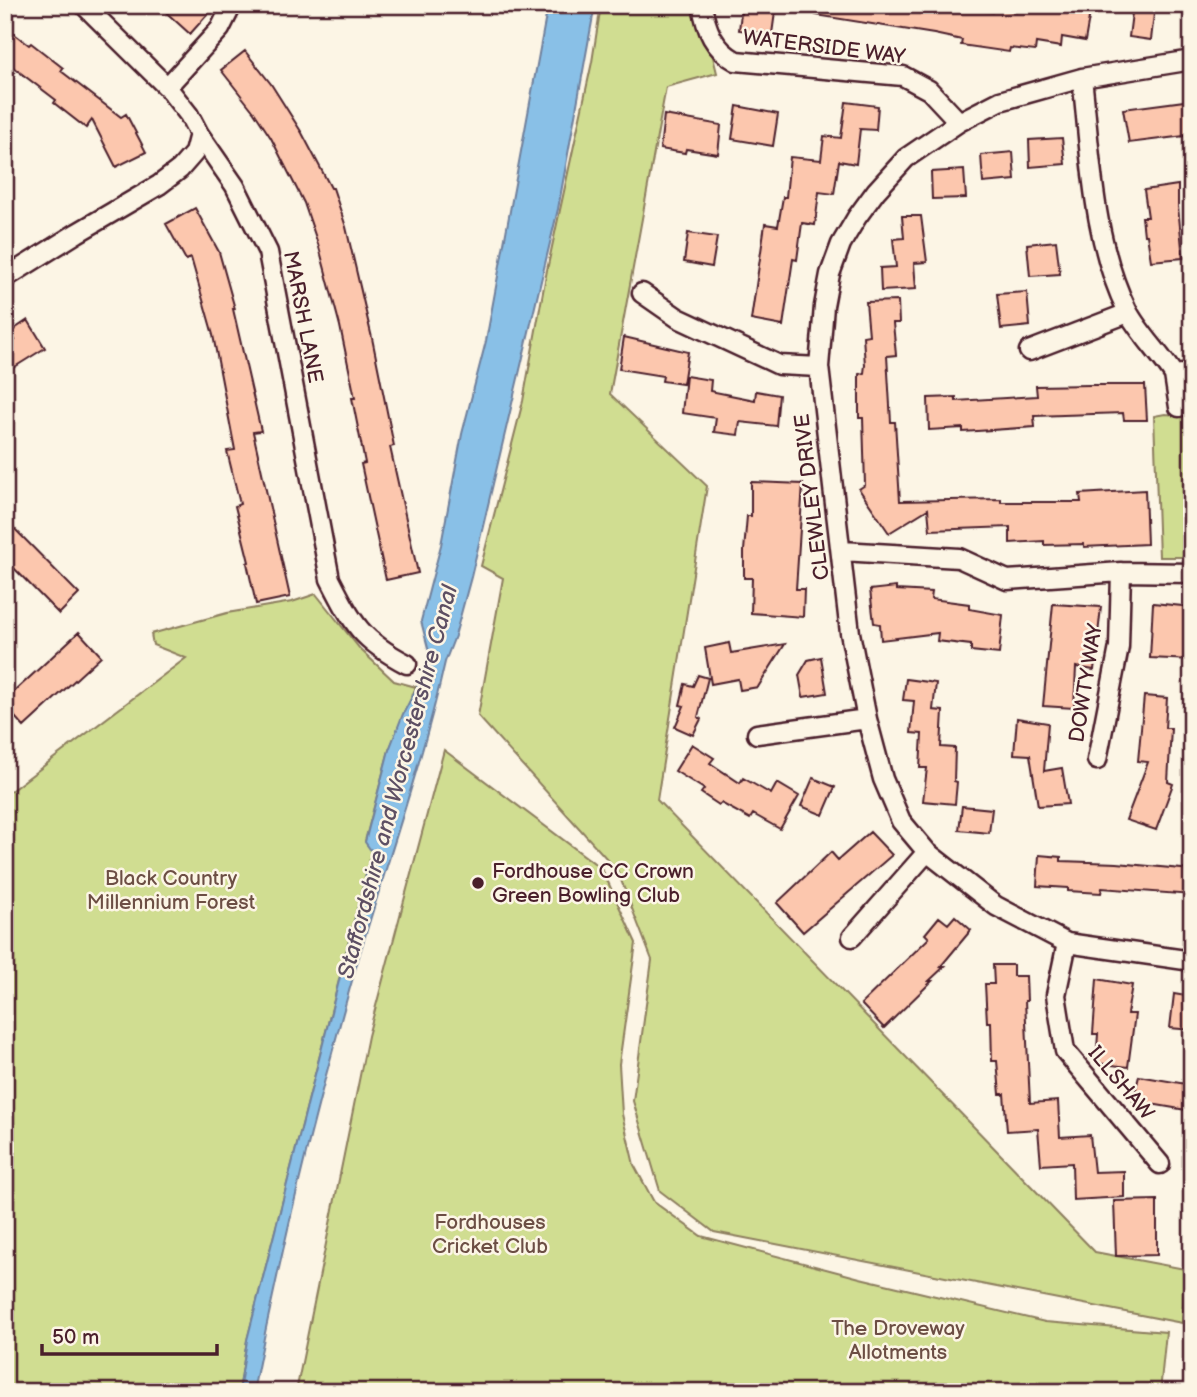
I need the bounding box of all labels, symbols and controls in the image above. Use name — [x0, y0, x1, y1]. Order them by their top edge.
street label: WATERSIDE WAY — [741, 25, 907, 69]
street label: MARSH LANE — [278, 249, 328, 385]
street label: CLEWLEY DRIVE — [789, 412, 835, 582]
water label: Staffordshire and Worcestershire Canal — [332, 582, 464, 982]
street label: DOWTY WAY — [1064, 621, 1108, 744]
place label: Fordhouse CC Crown Green Bowling Club — [492, 859, 694, 908]
park label: Black Country Millennium Forest — [87, 866, 256, 915]
marker: Fordhouse CC Crown Green Bowling Club — [470, 875, 486, 891]
street label: ILLSHAW — [1083, 1041, 1159, 1125]
park label: Fordhouses Cricket Club — [432, 1210, 548, 1259]
scale bar — [42, 1313, 217, 1357]
park label: The Droveway Allotments — [831, 1316, 965, 1365]
text: 50 m — [52, 1325, 99, 1350]

